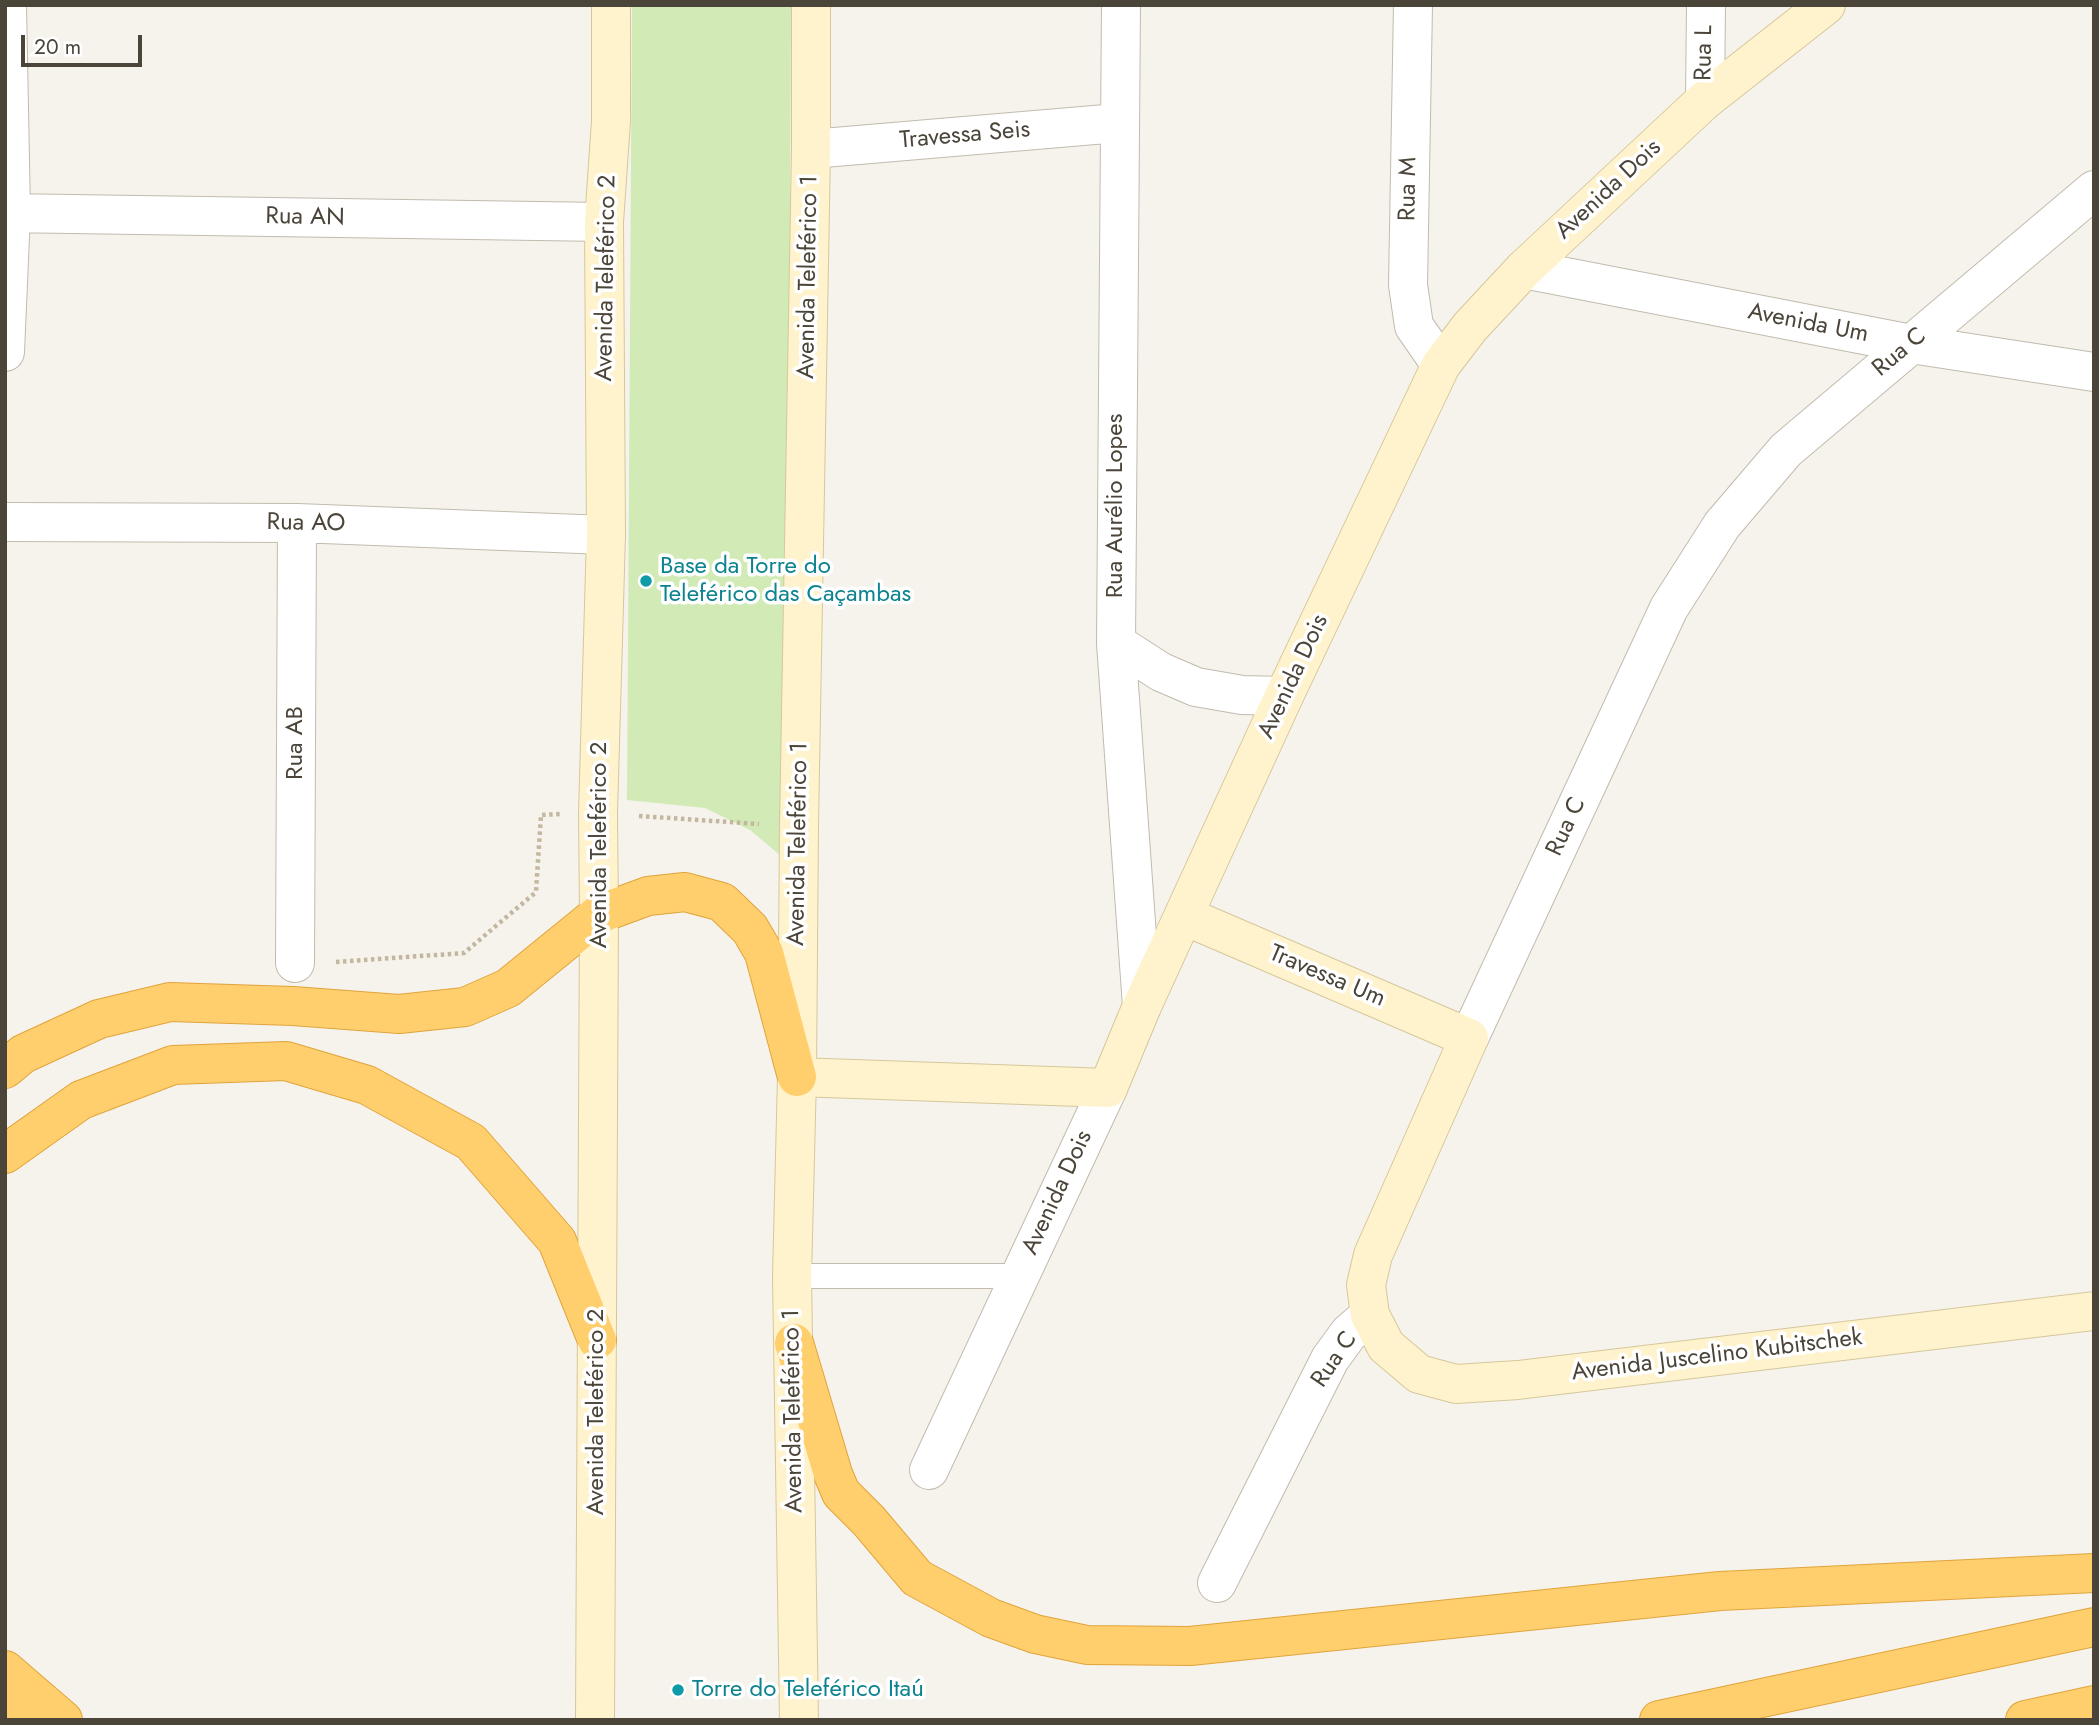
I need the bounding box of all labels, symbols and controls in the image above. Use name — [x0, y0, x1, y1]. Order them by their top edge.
scale bar — [24, 21, 145, 65]
street label: Rua L — [1690, 25, 1720, 81]
text: 20 m — [34, 32, 81, 62]
street label: Travessa Seis — [899, 116, 1031, 156]
street label: Avenida Dois — [1550, 134, 1668, 246]
street label: Rua M — [1394, 157, 1424, 221]
street label: Avenida Teleférico 2 — [591, 174, 623, 382]
street label: Avenida Teleférico 1 — [793, 175, 825, 379]
street label: Rua AN — [265, 203, 345, 233]
street label: Avenida Um — [1745, 298, 1871, 350]
street label: Rua C — [1867, 322, 1933, 384]
street label: Rua Aurélio Lopes — [1102, 414, 1130, 598]
street label: Rua AO — [266, 509, 346, 539]
place label: Base da Torre do Teleférico das Caçambas — [660, 553, 911, 609]
marker: Base da Torre do Teleférico das Caçambas — [638, 573, 654, 589]
street label: Avenida Dois — [1253, 610, 1335, 744]
street label: Rua AB — [282, 706, 310, 780]
street label: Avenida Teleférico 2 — [586, 742, 614, 948]
street label: Avenida Teleférico 1 — [783, 742, 815, 946]
street label: Rua C — [1541, 793, 1593, 861]
street label: Travessa Um — [1265, 940, 1389, 1014]
street label: Avenida Dois — [1017, 1126, 1099, 1260]
street label: Avenida Teleférico 2 — [583, 1309, 611, 1515]
street label: Avenida Teleférico 1 — [778, 1309, 810, 1513]
street label: Avenida Juscelino Kubitschek — [1570, 1324, 1864, 1388]
street label: Rua C — [1306, 1327, 1364, 1393]
place label: Torre do Teleférico Itaú — [692, 1676, 924, 1704]
marker: Torre do Teleférico Itaú — [670, 1682, 686, 1698]

